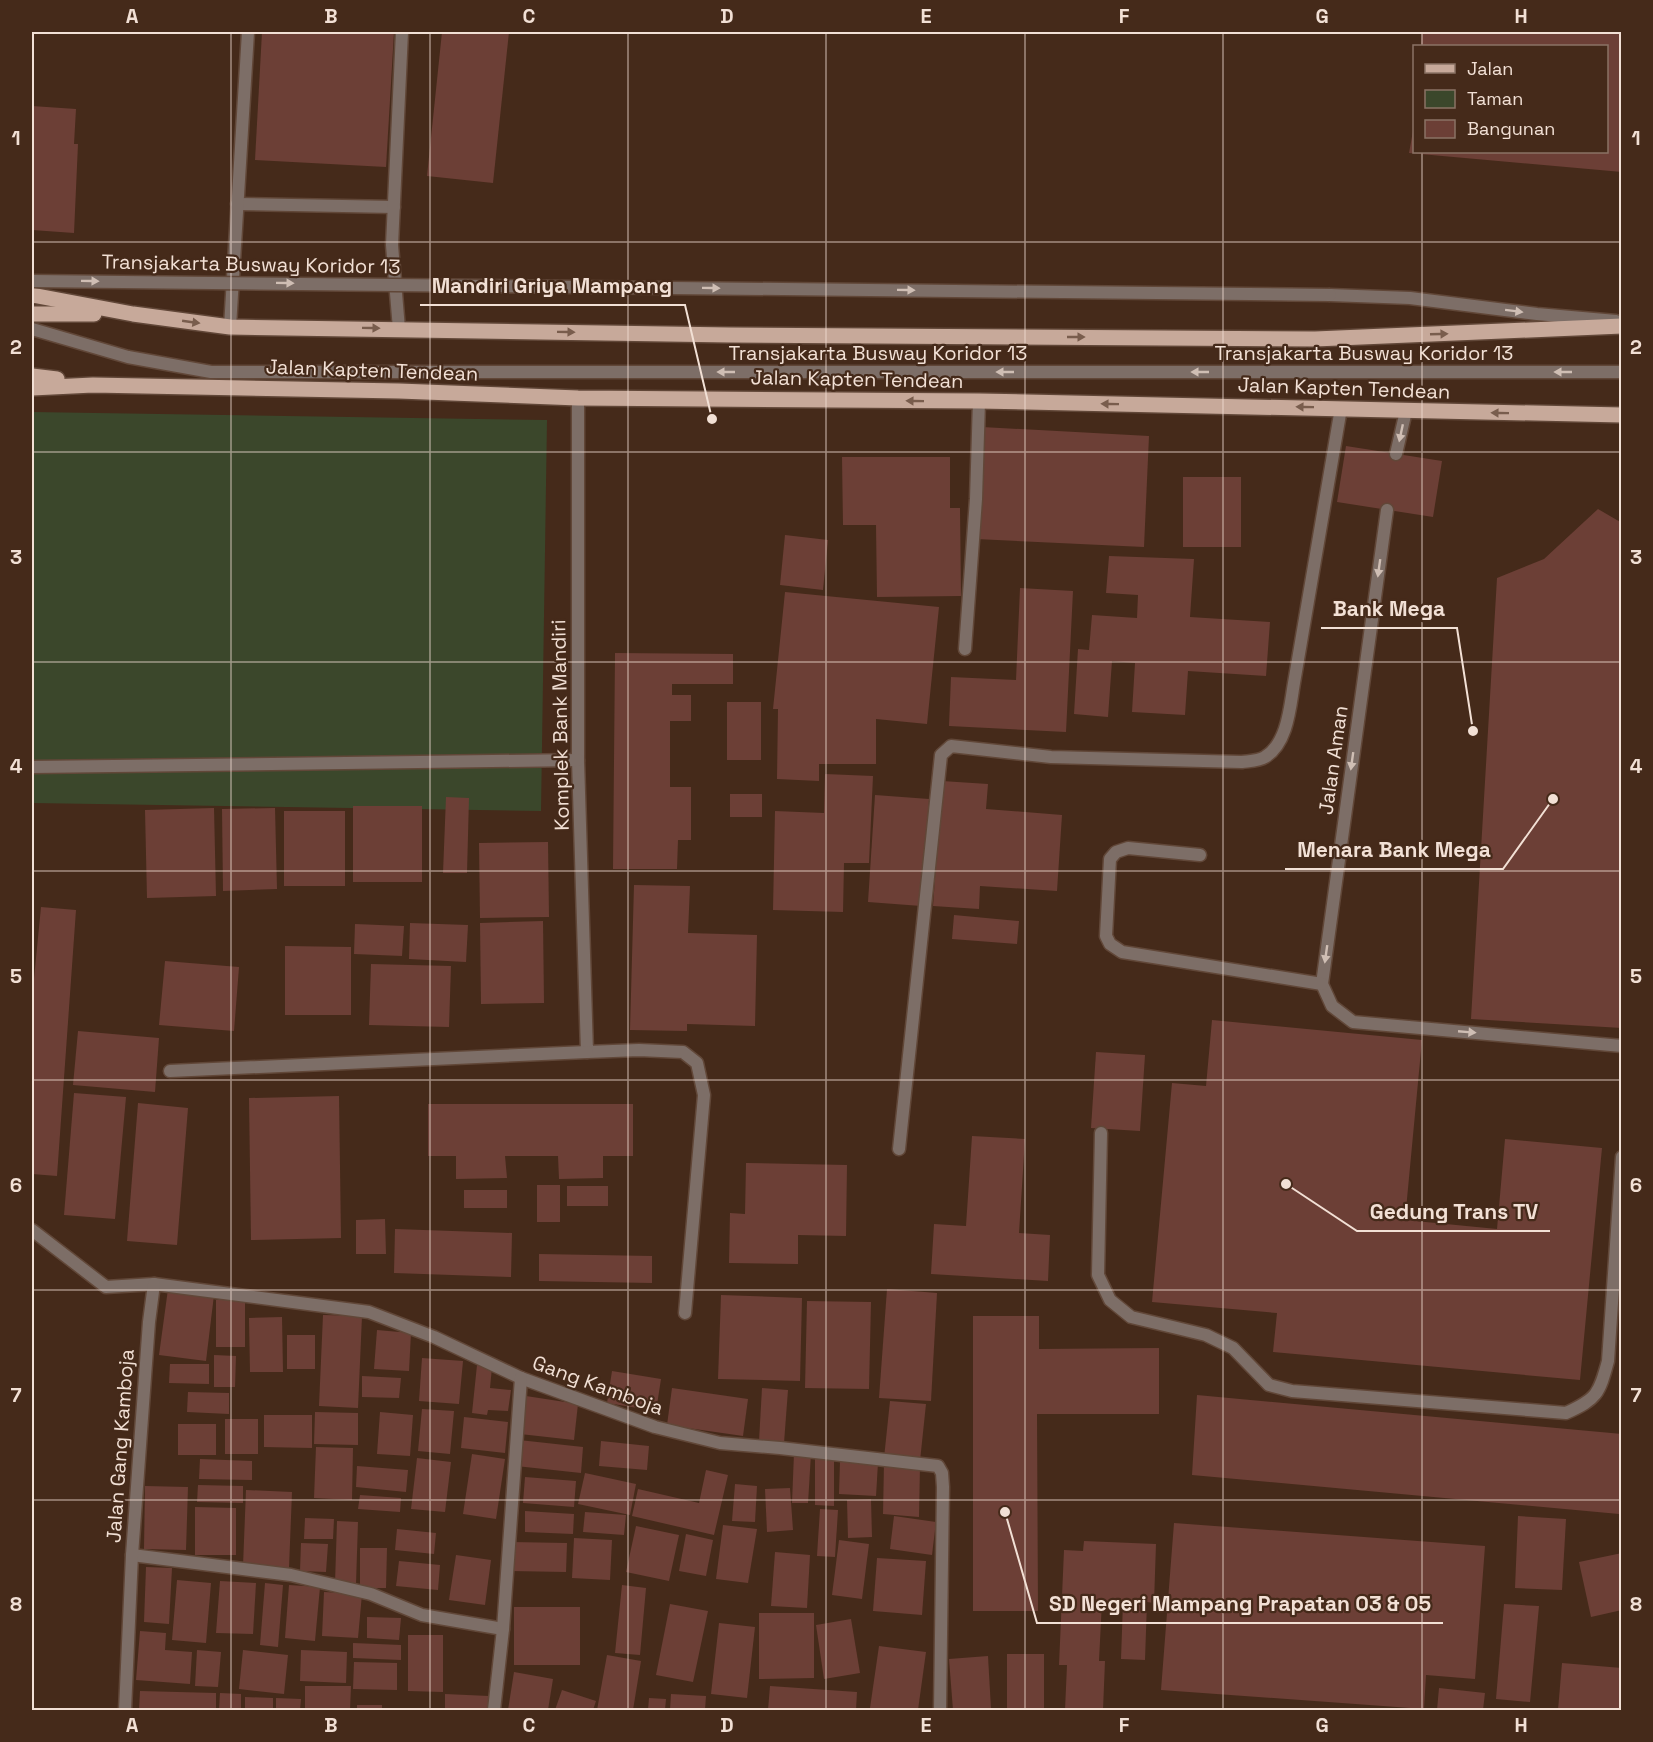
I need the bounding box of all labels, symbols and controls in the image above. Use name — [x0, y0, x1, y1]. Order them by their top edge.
text: A — [126, 3, 139, 29]
text: B — [324, 3, 338, 29]
text: C — [523, 3, 536, 29]
text: D — [720, 3, 734, 29]
text: E — [920, 3, 932, 29]
text: F — [1119, 3, 1130, 29]
text: G — [1315, 3, 1329, 29]
text: H — [1514, 3, 1528, 29]
legend — [1413, 45, 1608, 153]
text: Jalan — [1467, 57, 1513, 80]
text: Taman — [1467, 87, 1523, 110]
text: Bangunan — [1467, 117, 1555, 140]
text: 1 — [11, 125, 21, 151]
text: 1 — [1631, 125, 1641, 151]
street label: Transjakarta Busway Koridor 13 — [101, 248, 401, 280]
callout: Mandiri Griya Mampang — [420, 266, 685, 305]
text: Mandiri Griya Mampang — [432, 272, 672, 299]
one-way arrow — [80, 276, 99, 286]
one-way arrow — [275, 279, 294, 288]
one-way arrow — [701, 283, 720, 293]
one-way arrow — [896, 286, 915, 295]
one-way arrow — [1504, 307, 1523, 316]
one-way arrow — [182, 317, 201, 327]
one-way arrow — [362, 324, 381, 333]
one-way arrow — [557, 327, 576, 336]
one-way arrow — [1430, 329, 1449, 338]
one-way arrow — [1067, 332, 1086, 342]
text: 2 — [10, 334, 22, 360]
text: 2 — [1630, 334, 1642, 360]
street label: Transjakarta Busway Koridor 13 — [729, 340, 1027, 366]
street label: Transjakarta Busway Koridor 13 — [1215, 340, 1513, 366]
street label: Jalan Kapten Tendean — [265, 353, 479, 387]
street label: Jalan Kapten Tendean — [750, 364, 964, 394]
one-way arrow — [716, 367, 735, 377]
one-way arrow — [995, 367, 1014, 377]
one-way arrow — [1190, 367, 1209, 377]
one-way arrow — [1553, 367, 1572, 377]
street label: Jalan Kapten Tendean — [1237, 371, 1451, 405]
one-way arrow — [906, 396, 925, 405]
one-way arrow — [1101, 399, 1120, 408]
one-way arrow — [1296, 402, 1315, 412]
one-way arrow — [1491, 408, 1510, 417]
one-way arrow — [1396, 423, 1405, 442]
text: 3 — [10, 544, 22, 570]
text: 3 — [1630, 544, 1642, 570]
one-way arrow — [1374, 558, 1383, 577]
callout: Bank Mega — [1321, 589, 1457, 628]
text: Bank Mega — [1333, 595, 1445, 622]
street label: Komplek Bank Mandiri — [545, 619, 575, 831]
street label: Jalan Aman — [1312, 704, 1354, 816]
one-way arrow — [1348, 752, 1357, 771]
text: 4 — [10, 753, 23, 779]
text: 4 — [1630, 753, 1643, 779]
callout: Menara Bank Mega — [1285, 830, 1503, 869]
text: Menara Bank Mega — [1297, 836, 1491, 863]
one-way arrow — [1321, 945, 1331, 964]
text: 5 — [10, 963, 22, 989]
text: 5 — [1630, 963, 1642, 989]
one-way arrow — [1458, 1027, 1477, 1037]
text: 6 — [10, 1172, 22, 1198]
text: 6 — [1630, 1172, 1642, 1198]
callout: Gedung Trans TV — [1357, 1192, 1550, 1231]
text: Gedung Trans TV — [1370, 1198, 1538, 1225]
street label: Jalan Gang Kamboja — [100, 1348, 140, 1544]
street label: Gang Kamboja — [529, 1349, 667, 1421]
text: 7 — [10, 1382, 22, 1408]
text: 7 — [1630, 1382, 1642, 1408]
callout: SD Negeri Mampang Prapatan 03 & 05 — [1037, 1584, 1443, 1623]
text: SD Negeri Mampang Prapatan 03 & 05 — [1049, 1590, 1431, 1617]
text: 8 — [10, 1591, 22, 1617]
text: 8 — [1630, 1591, 1642, 1617]
text: A — [126, 1712, 139, 1738]
text: B — [324, 1712, 338, 1738]
text: C — [523, 1712, 536, 1738]
text: D — [720, 1712, 734, 1738]
text: E — [920, 1712, 932, 1738]
text: F — [1119, 1712, 1130, 1738]
text: G — [1315, 1712, 1329, 1738]
text: H — [1514, 1712, 1528, 1738]

